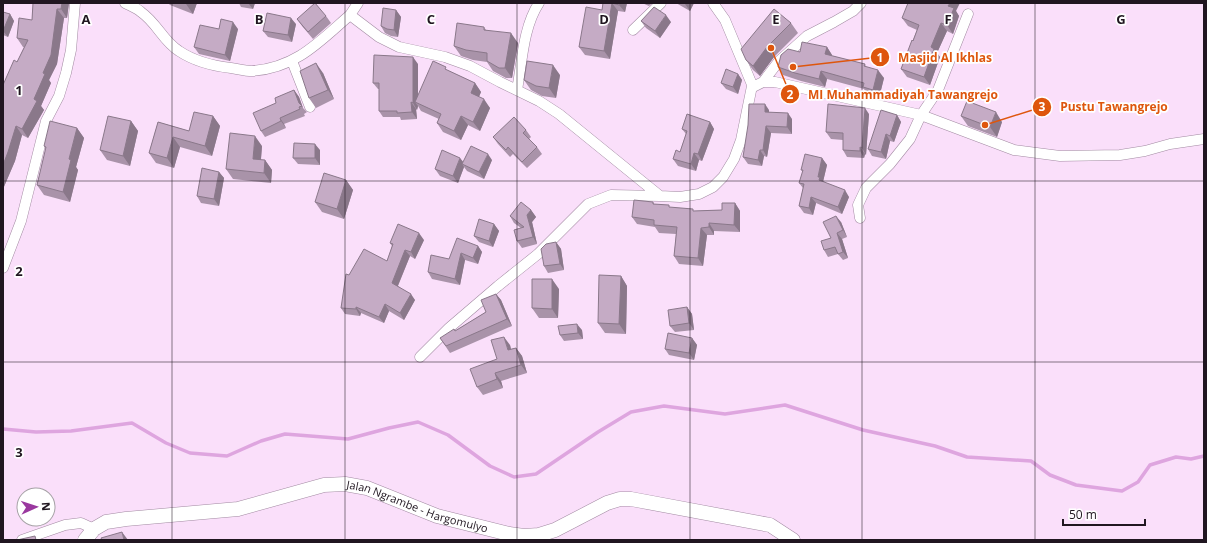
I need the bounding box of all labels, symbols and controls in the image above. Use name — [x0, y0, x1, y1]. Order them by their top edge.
text: A — [82, 10, 91, 28]
text: B — [255, 10, 264, 28]
text: C — [427, 10, 435, 28]
text: D — [599, 10, 609, 28]
text: E — [772, 10, 780, 28]
text: F — [944, 10, 952, 28]
text: G — [1116, 10, 1126, 28]
callout: Masjid Al Ikhlas — [870, 45, 1000, 69]
text: 1 — [877, 49, 883, 66]
text: Masjid Al Ikhlas — [898, 49, 992, 66]
text: 1 — [15, 81, 23, 99]
callout: MI Muhammadiyah Tawangrejo — [780, 82, 1006, 106]
text: 2 — [787, 86, 794, 103]
text: MI Muhammadiyah Tawangrejo — [808, 86, 998, 103]
callout: Pustu Tawangrejo — [1032, 95, 1176, 119]
text: 3 — [1039, 98, 1046, 115]
text: Pustu Tawangrejo — [1060, 98, 1168, 115]
text: 2 — [15, 262, 23, 280]
text: 3 — [15, 443, 23, 461]
street label: Jalan Ngrambe - Hargomulyo — [345, 476, 490, 536]
north arrow — [16, 487, 56, 527]
scale bar — [1063, 501, 1145, 527]
text: N — [39, 502, 54, 511]
text: 50 m — [1069, 506, 1097, 523]

